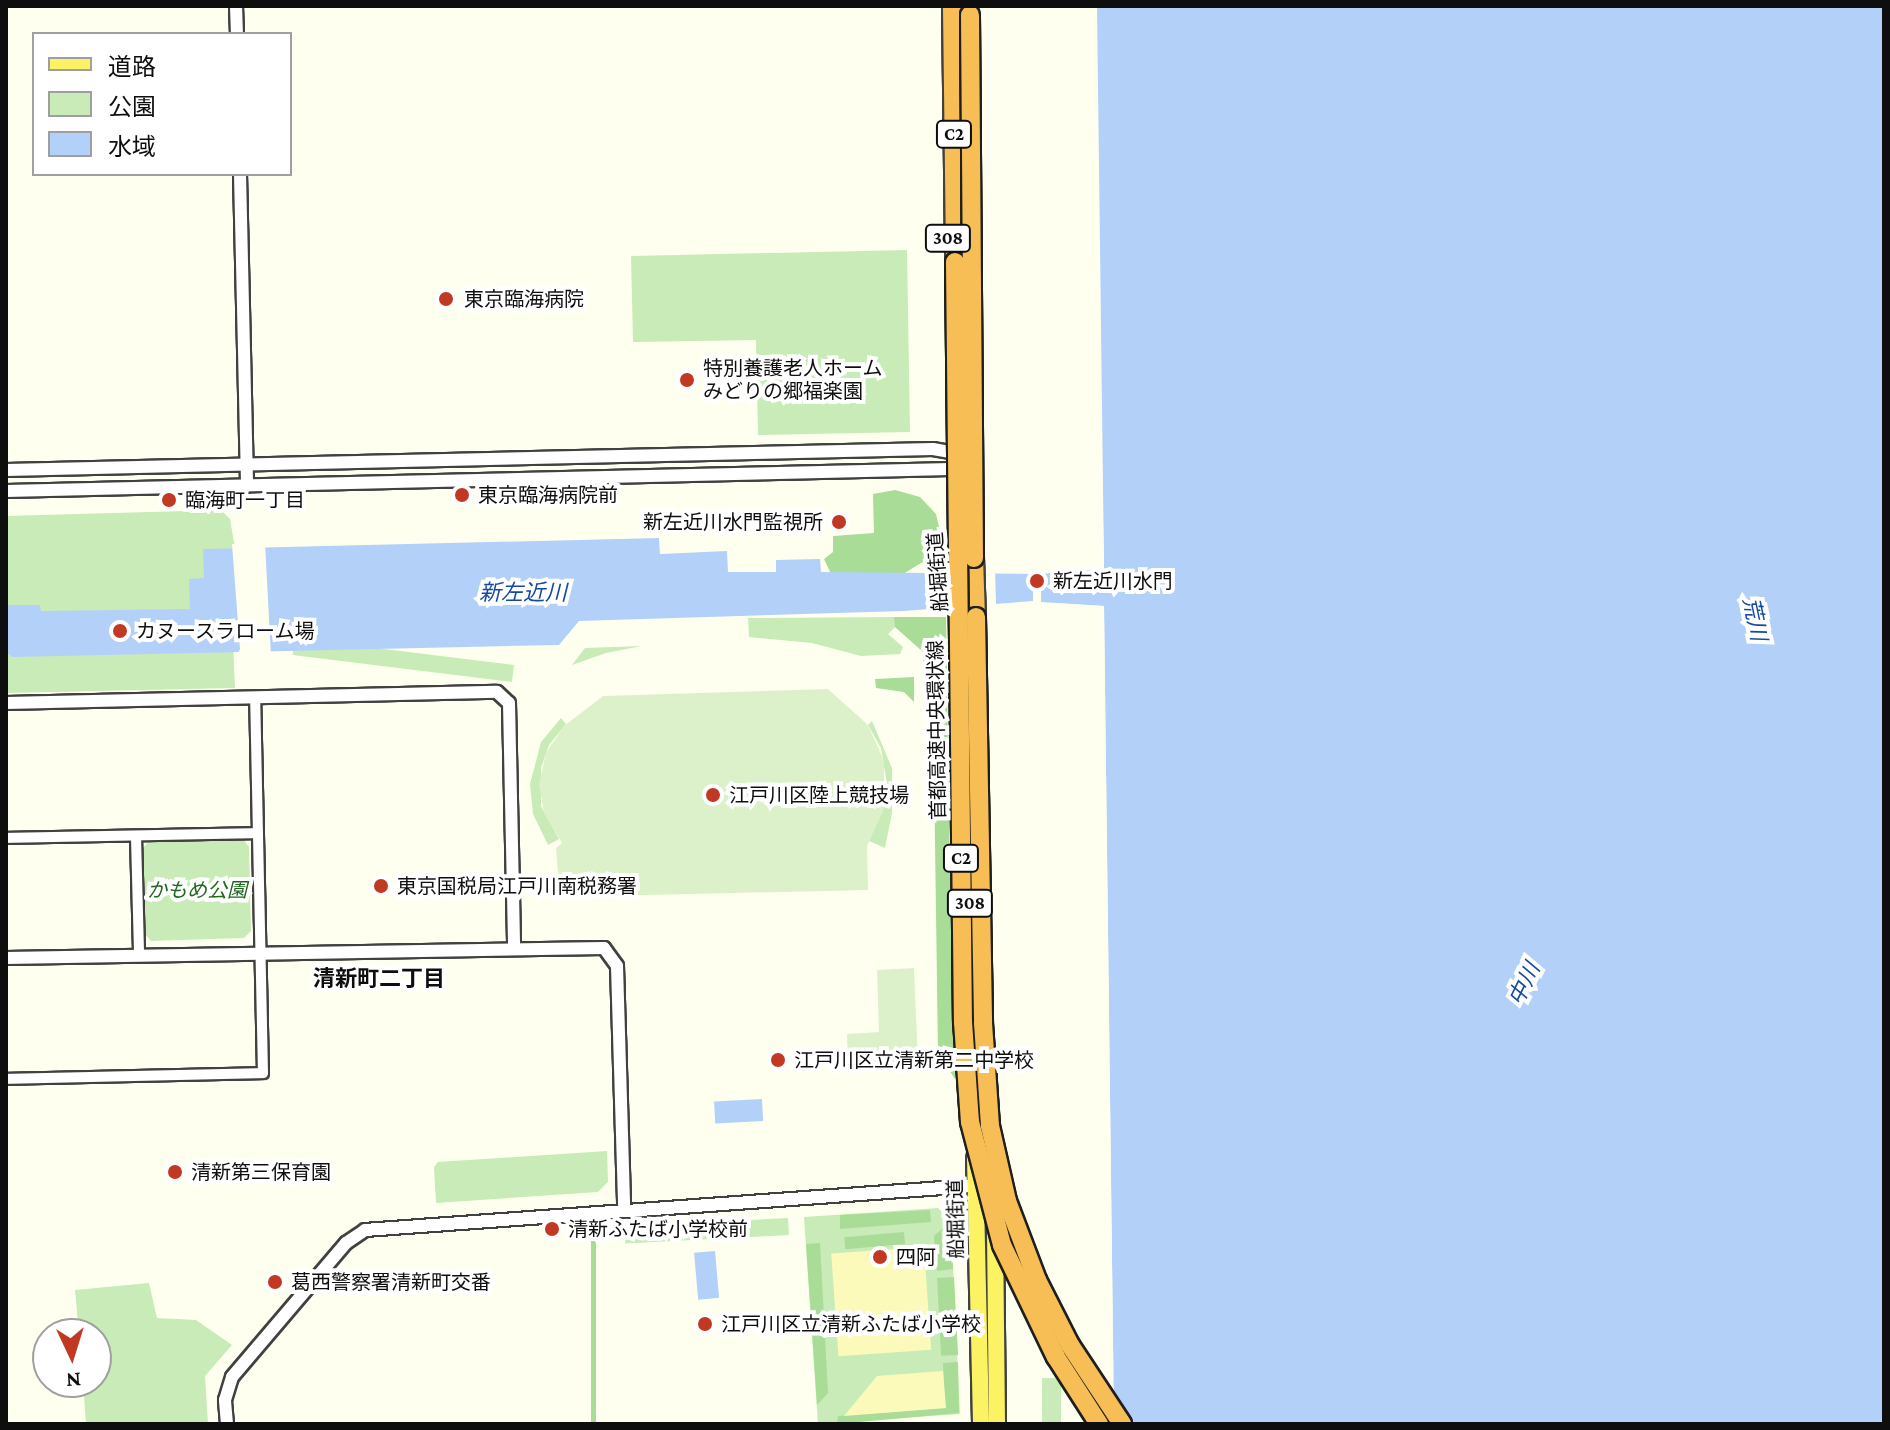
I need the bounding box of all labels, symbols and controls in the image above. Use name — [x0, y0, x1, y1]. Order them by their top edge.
legend — [32, 32, 292, 176]
text: 道路 — [108, 53, 156, 80]
text: 公園 — [108, 93, 156, 120]
road number: C2 — [934, 120, 974, 148]
text: 水域 — [108, 133, 156, 160]
road number: 308 — [924, 224, 972, 252]
place label: 東京臨海病院 — [464, 287, 584, 311]
marker: 東京臨海病院 — [435, 288, 457, 310]
place label: 特別養護老人ホーム みどりの郷福楽園 — [703, 356, 883, 403]
marker: 特別養護老人ホーム みどりの郷福楽園 — [678, 371, 696, 389]
place label: 東京臨海病院前 — [478, 483, 618, 507]
marker: 東京臨海病院前 — [453, 486, 471, 504]
place label: 臨海町一丁目 — [185, 488, 305, 512]
marker: 臨海町一丁目 — [160, 491, 178, 509]
place label: 新左近川水門監視所 — [643, 510, 823, 534]
marker: 新左近川水門監視所 — [830, 513, 848, 531]
street label: 船堀街道 — [923, 531, 953, 613]
place label: 新左近川水門 — [1053, 569, 1173, 593]
marker: 新左近川水門 — [1028, 572, 1046, 590]
water label: 新左近川 — [479, 580, 567, 606]
water label: 荒川 — [1738, 595, 1772, 643]
place label: カヌースラローム場 — [136, 619, 316, 643]
marker: カヌースラローム場 — [111, 622, 129, 640]
street label: 首都高速中央環状線 — [923, 640, 951, 820]
place label: 江戸川区陸上競技場 — [729, 783, 909, 807]
marker: 江戸川区陸上競技場 — [704, 786, 722, 804]
road number: C2 — [941, 844, 981, 872]
place label: 東京国税局江戸川南税務署 — [397, 874, 637, 898]
marker: 東京国税局江戸川南税務署 — [372, 877, 390, 895]
park label: かもめ公園 — [147, 878, 247, 902]
road number: 308 — [946, 889, 994, 917]
water label: 中川 — [1502, 958, 1546, 1010]
district label: 清新町二丁目 — [313, 966, 445, 992]
place label: 江戸川区立清新第二中学校 — [794, 1048, 1034, 1072]
marker: 江戸川区立清新第二中学校 — [769, 1051, 787, 1069]
place label: 清新第三保育園 — [191, 1160, 331, 1184]
marker: 清新第三保育園 — [166, 1163, 184, 1181]
street label: 船堀街道 — [943, 1179, 969, 1259]
place label: 清新ふたば小学校前 — [568, 1217, 748, 1241]
marker: 清新ふたば小学校前 — [543, 1220, 561, 1238]
place label: 四阿 — [896, 1245, 936, 1269]
marker: 四阿 — [871, 1248, 889, 1266]
place label: 葛西警察署清新町交番 — [291, 1270, 491, 1294]
marker: 葛西警察署清新町交番 — [266, 1273, 284, 1291]
place label: 江戸川区立清新ふたば小学校 — [721, 1312, 981, 1336]
marker: 江戸川区立清新ふたば小学校 — [696, 1315, 714, 1333]
north arrow — [32, 1318, 112, 1398]
text: N — [65, 1367, 82, 1393]

